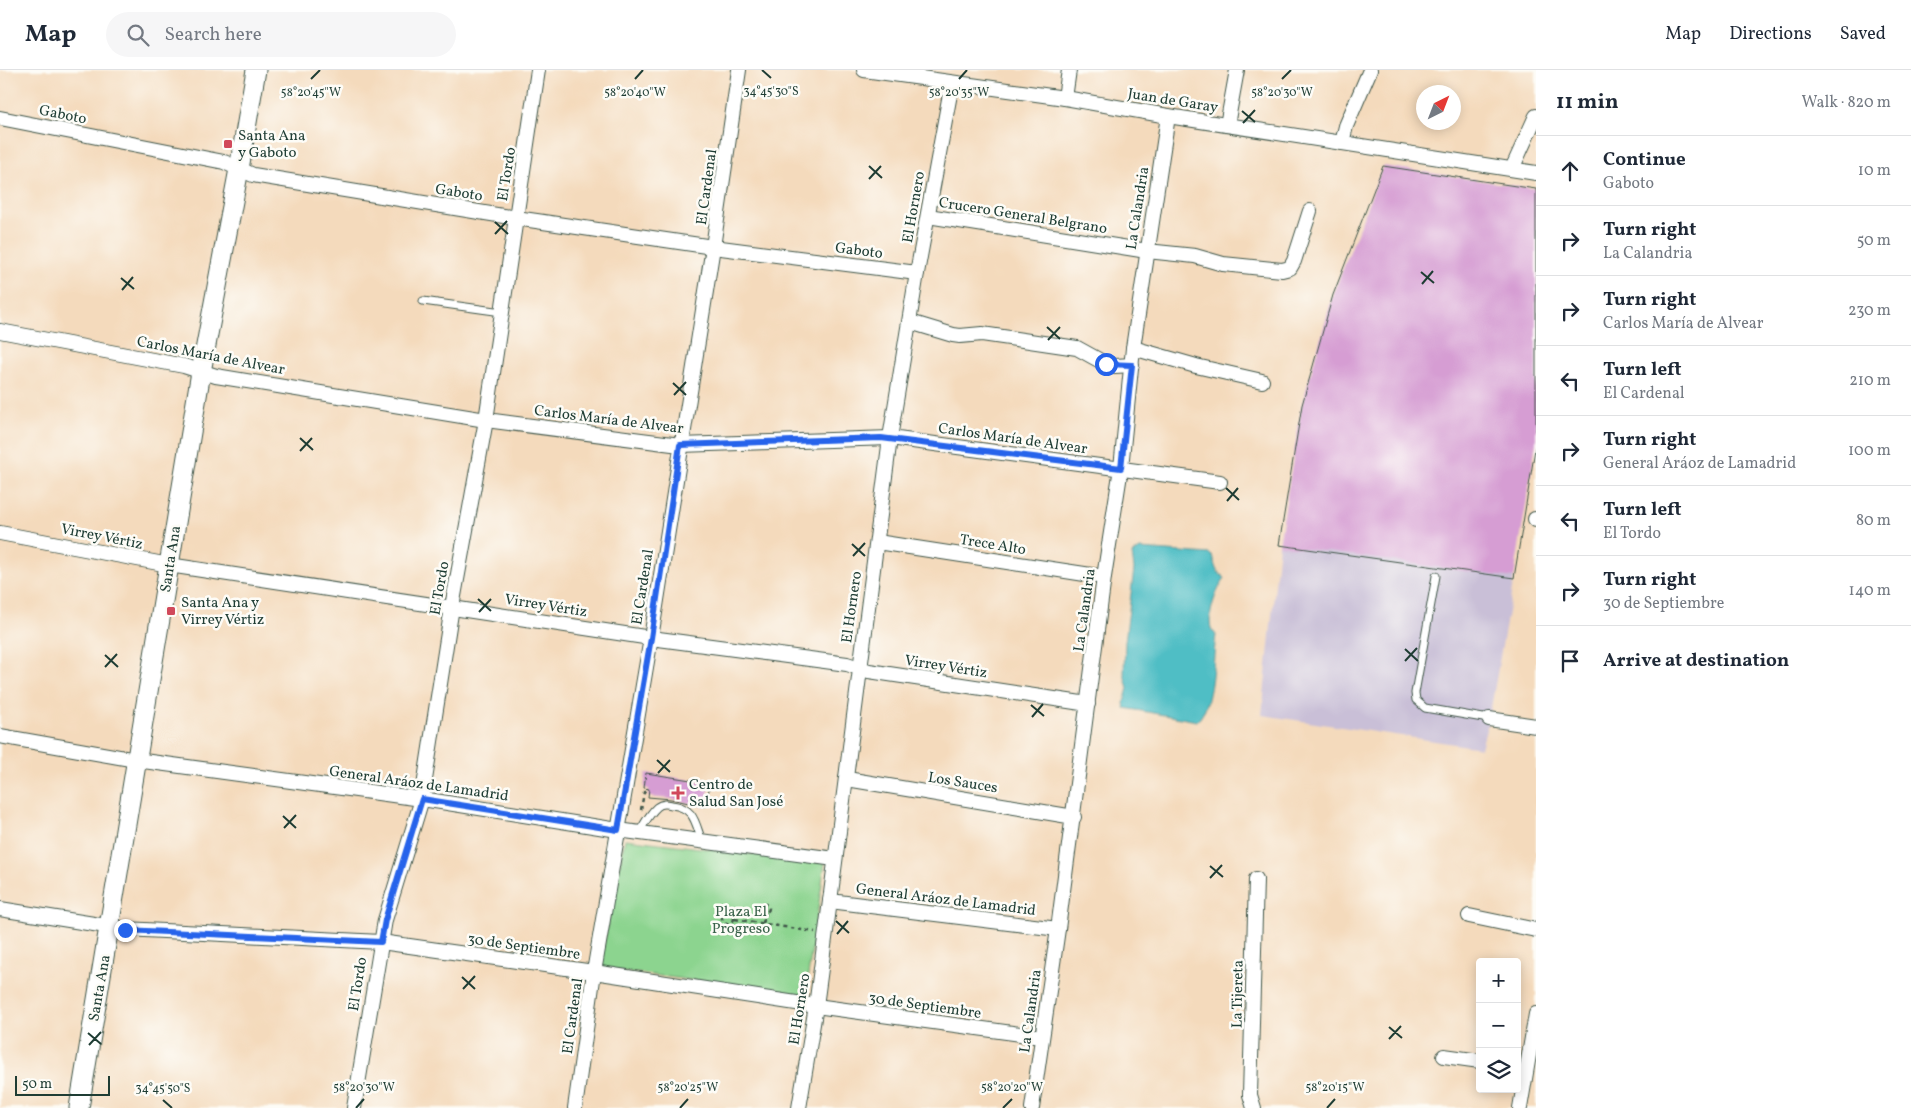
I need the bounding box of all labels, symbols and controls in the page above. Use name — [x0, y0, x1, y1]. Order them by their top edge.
search box — [106, 12, 456, 57]
text: Map — [25, 18, 76, 52]
icon: search — [124, 21, 152, 49]
text: Search here — [164, 22, 262, 48]
text: Map — [1665, 22, 1701, 47]
text: Directions — [1729, 22, 1812, 47]
text: Saved — [1840, 22, 1886, 47]
text: 34°45'30"S — [743, 84, 799, 100]
street label: Juan de Garay — [1126, 84, 1219, 119]
text: 58°20'45"W — [281, 85, 341, 101]
text: 58°20'40"W — [604, 85, 666, 101]
text: 58°20'35"W — [929, 85, 989, 101]
text: 58°20'30"W — [1251, 85, 1313, 101]
north arrow — [1416, 85, 1461, 130]
text: 11 min — [1556, 88, 1619, 117]
text: Walk · 820 m — [1802, 92, 1891, 114]
street label: Gaboto — [37, 101, 88, 130]
place label: Santa Ana y Gaboto — [238, 126, 305, 164]
marker: Santa Ana y Gaboto — [222, 138, 234, 150]
street label: El Tordo — [493, 146, 522, 203]
text: Continue — [1603, 147, 1686, 173]
street label: El Cardenal — [692, 148, 723, 227]
icon: ahead — [1556, 157, 1584, 185]
text: 10 m — [1858, 160, 1891, 182]
street label: La Calandria — [1122, 165, 1155, 251]
street label: El Hornero — [898, 170, 931, 245]
text: Gaboto — [1603, 173, 1654, 195]
street label: Gaboto — [434, 179, 484, 208]
street label: Crucero General Belgrano — [937, 193, 1109, 240]
text: Turn right — [1603, 217, 1696, 243]
icon: right — [1556, 227, 1584, 255]
text: 50 m — [1857, 230, 1891, 252]
street label: Gaboto — [834, 238, 884, 265]
text: La Calandria — [1603, 243, 1692, 265]
text: Turn right — [1603, 287, 1696, 313]
icon: right — [1556, 297, 1584, 325]
text: 230 m — [1848, 300, 1891, 322]
text: Carlos María de Alvear — [1603, 313, 1763, 335]
street label: Carlos María de Alvear — [135, 332, 287, 381]
route start — [1095, 353, 1118, 376]
text: Turn left — [1603, 357, 1682, 383]
icon: left — [1556, 367, 1584, 395]
text: 210 m — [1849, 370, 1891, 392]
text: El Cardenal — [1603, 383, 1685, 405]
street label: Carlos María de Alvear — [533, 401, 685, 440]
street label: Carlos María de Alvear — [937, 419, 1089, 460]
text: Turn right — [1603, 427, 1696, 453]
icon: right — [1556, 437, 1584, 465]
text: 100 m — [1848, 440, 1891, 462]
text: General Aráoz de Lamadrid — [1603, 453, 1796, 475]
text: Turn left — [1603, 497, 1682, 523]
icon: left — [1556, 507, 1584, 535]
text: 80 m — [1856, 510, 1891, 532]
street label: Virrey Vértiz — [59, 519, 145, 556]
text: El Tordo — [1603, 523, 1661, 545]
street label: Santa Ana — [156, 524, 187, 594]
street label: Trece Alto — [958, 530, 1027, 561]
street label: El Cardenal — [627, 548, 660, 627]
street label: El Tordo — [425, 560, 456, 617]
street label: La Calandria — [1069, 567, 1102, 653]
text: Turn right — [1603, 567, 1696, 593]
street label: El Hornero — [837, 570, 868, 645]
icon: right — [1556, 577, 1584, 605]
text: 140 m — [1849, 580, 1891, 602]
street label: Virrey Vértiz — [503, 590, 589, 623]
place label: Santa Ana y Virrey Vértiz — [181, 593, 264, 631]
text: 30 de Septiembre — [1603, 593, 1724, 615]
marker: Santa Ana y Virrey Vértiz — [165, 605, 177, 617]
icon: arrive — [1556, 647, 1584, 675]
text: Arrive at destination — [1603, 648, 1789, 674]
street label: Virrey Vértiz — [903, 651, 989, 684]
street label: General Aráoz de Lamadrid — [328, 761, 510, 807]
street label: Los Sauces — [926, 768, 999, 799]
place label: Centro de Salud San José — [689, 775, 783, 813]
marker: Centro de Salud San José — [671, 786, 685, 800]
street label: General Aráoz de Lamadrid — [855, 879, 1037, 922]
park label: Plaza El Progreso — [712, 902, 770, 940]
route end — [114, 919, 137, 942]
street label: 30 de Septiembre — [466, 929, 582, 966]
street label: Santa Ana — [84, 953, 117, 1023]
street label: El Tordo — [344, 956, 373, 1013]
map controls — [1476, 958, 1521, 1093]
button: + — [1476, 958, 1521, 1003]
street label: La Tijereta — [1227, 960, 1250, 1028]
street label: La Calandria — [1015, 968, 1048, 1054]
street label: El Hornero — [784, 972, 817, 1047]
street label: El Cardenal — [558, 977, 589, 1056]
street label: 30 de Septiembre — [867, 988, 983, 1025]
button: − — [1476, 1003, 1521, 1048]
button: layers — [1476, 1048, 1521, 1093]
scale bar — [15, 1073, 110, 1096]
text: 50 m — [22, 1075, 52, 1094]
text: 58°20'30"W — [333, 1080, 395, 1096]
text: 58°20'25"W — [658, 1080, 718, 1096]
text: 58°20'20"W — [981, 1080, 1043, 1096]
text: 58°20'15"W — [1305, 1080, 1365, 1096]
text: 34°45'50"S — [136, 1081, 190, 1097]

